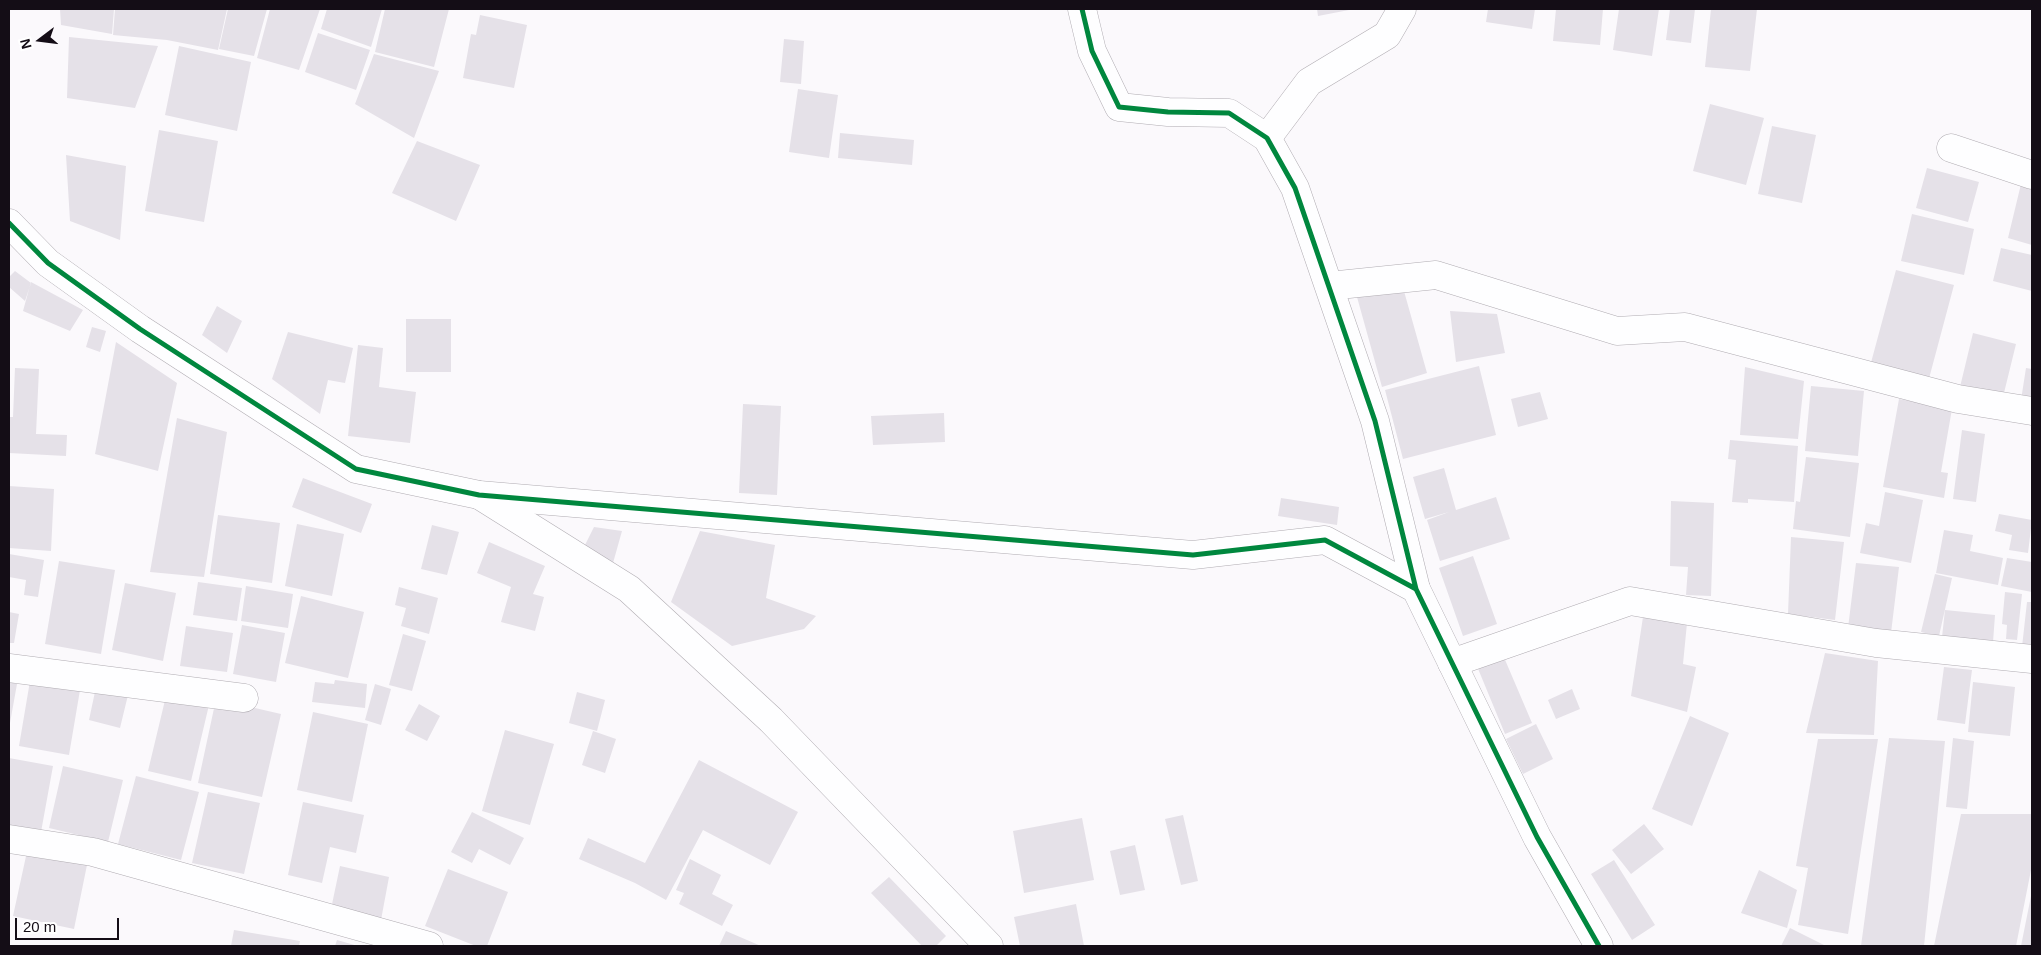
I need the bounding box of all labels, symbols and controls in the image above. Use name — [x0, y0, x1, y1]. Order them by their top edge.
north arrow — [15, 15, 65, 65]
text: N — [16, 37, 35, 51]
scale bar — [18, 908, 121, 940]
text: 20 m — [23, 918, 56, 935]

